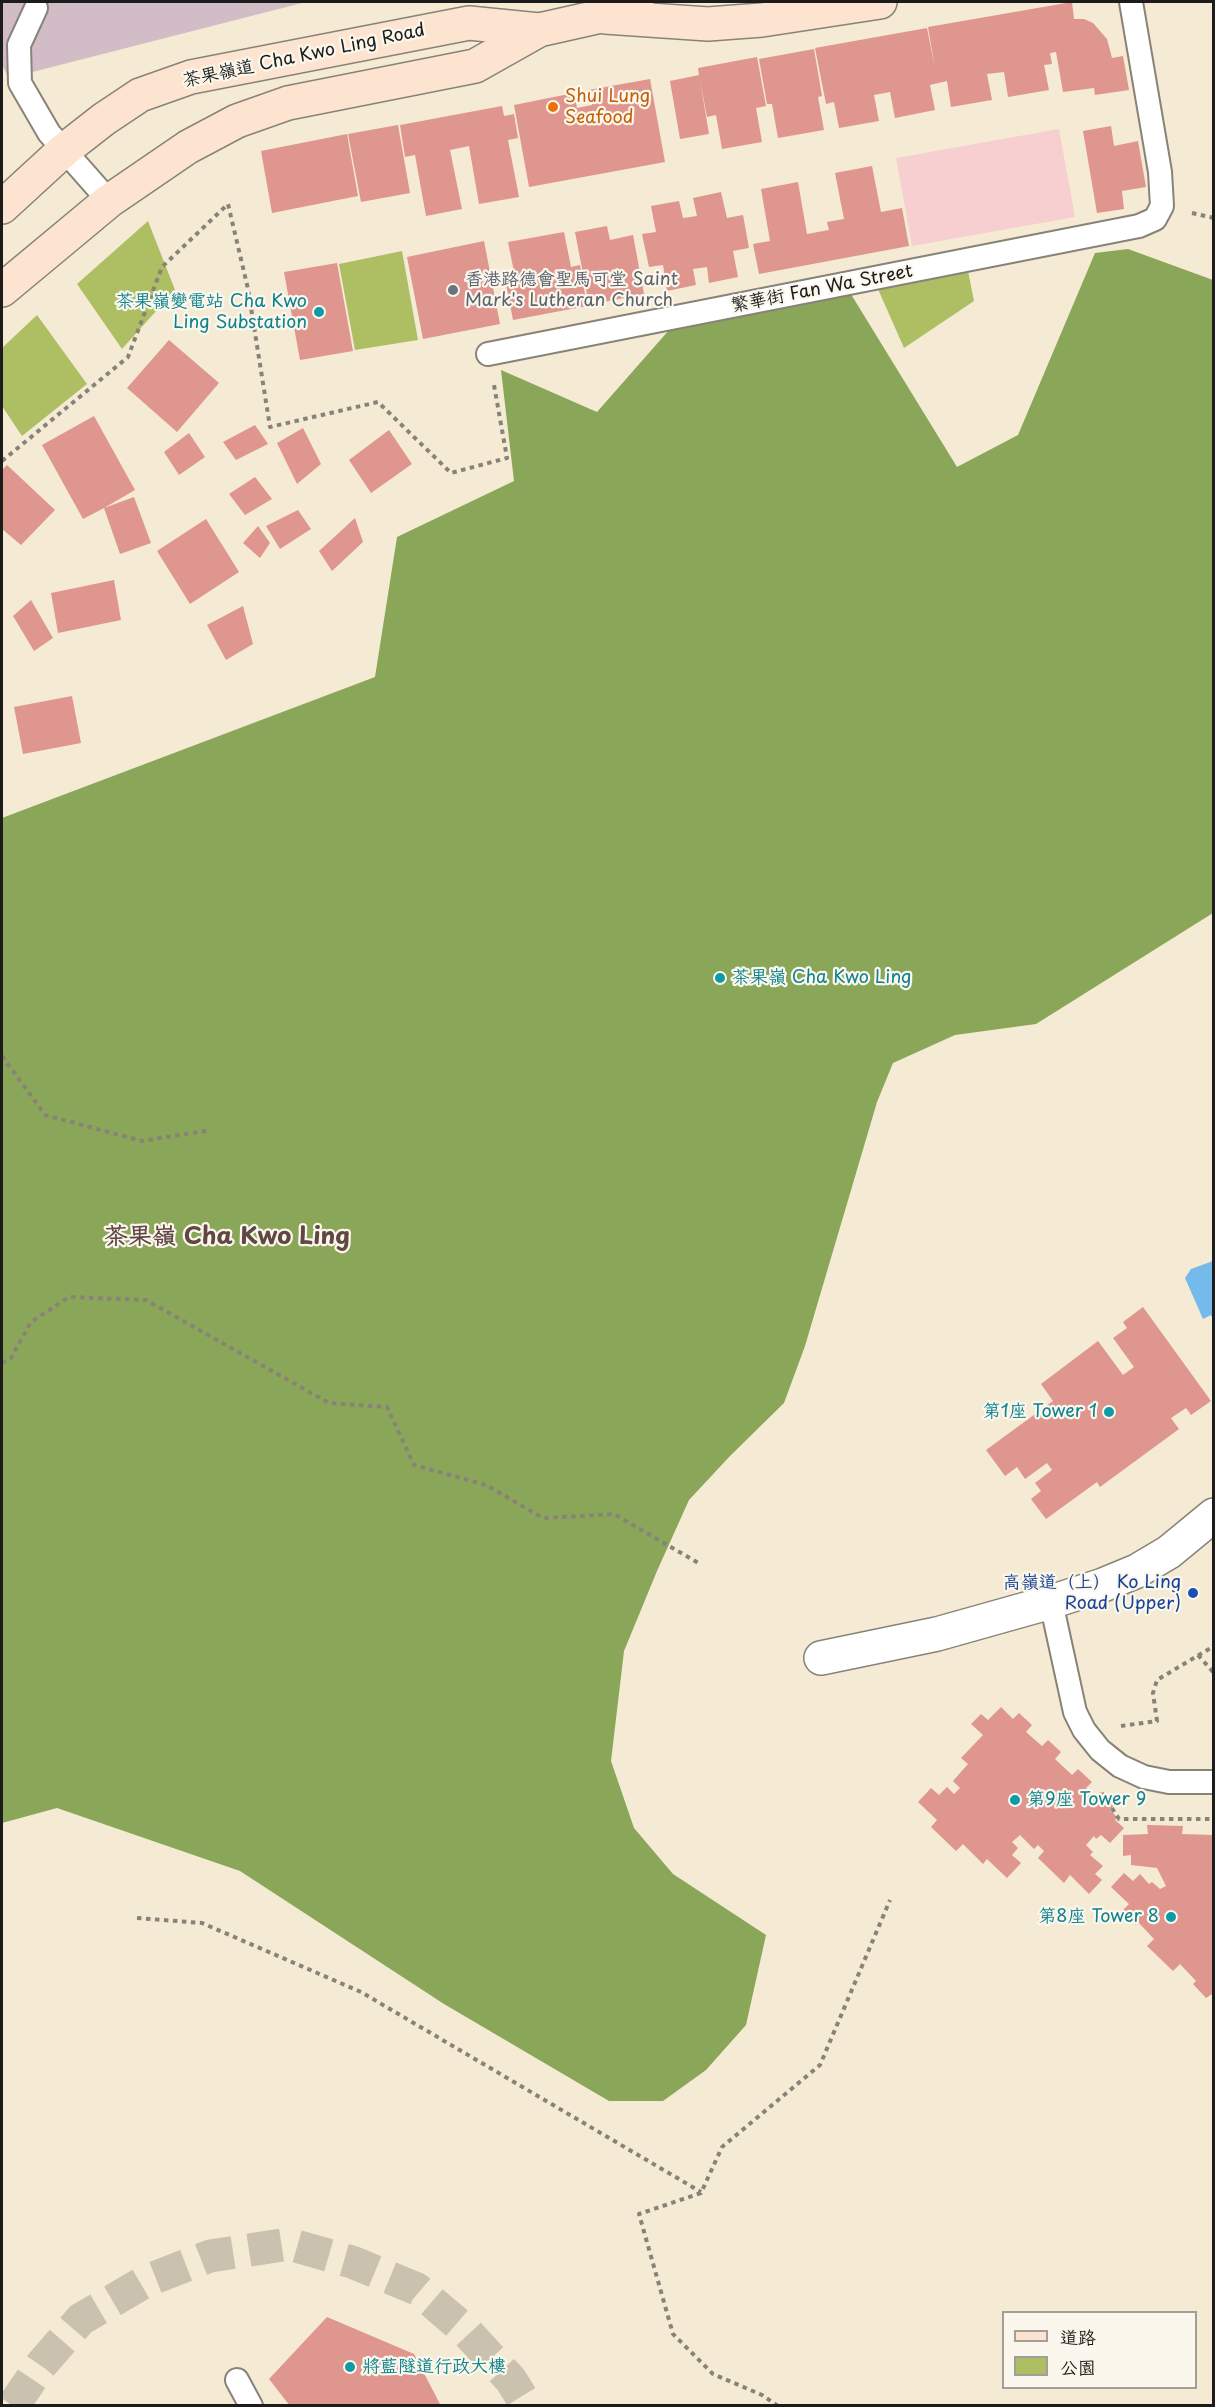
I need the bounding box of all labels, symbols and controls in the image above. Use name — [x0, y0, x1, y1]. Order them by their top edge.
street label: 茶果嶺道 Cha Kwo Ling Road — [181, 20, 427, 92]
place label: Shui Lung Seafood — [565, 86, 650, 128]
marker: Shui Lung Seafood — [546, 100, 560, 114]
street label: 繁華街 Fan Wa Street — [729, 261, 915, 317]
place label: 香港路德會聖馬可堂 Saint Mark's Lutheran Church — [465, 269, 678, 312]
marker: 香港路德會聖馬可堂 Saint Mark's Lutheran Church — [446, 283, 460, 297]
place label: 茶果嶺變電站 Cha Kwo Ling Substation — [116, 291, 307, 334]
marker: 茶果嶺變電站 Cha Kwo Ling Substation — [312, 305, 326, 319]
place label: 茶果嶺 Cha Kwo Ling — [732, 967, 911, 989]
marker: 茶果嶺 Cha Kwo Ling — [713, 971, 727, 985]
district label: 茶果嶺 Cha Kwo Ling — [104, 1223, 350, 1251]
place label: 第1座 Tower 1 — [983, 1401, 1097, 1423]
marker: 第1座 Tower 1 — [1102, 1405, 1116, 1419]
place label: 高嶺道（上） Ko Ling Road (Upper) — [1003, 1572, 1181, 1614]
marker: 高嶺道（上） Ko Ling Road (Upper) — [1186, 1586, 1200, 1600]
place label: 第9座 Tower 9 — [1027, 1789, 1146, 1811]
marker: 第9座 Tower 9 — [1008, 1793, 1022, 1807]
place label: 第8座 Tower 8 — [1038, 1906, 1159, 1928]
marker: 第8座 Tower 8 — [1164, 1910, 1178, 1924]
legend — [1002, 2311, 1197, 2389]
text: 道路 — [1060, 2323, 1096, 2350]
text: 公園 — [1060, 2353, 1096, 2380]
place label: 將藍隧道行政大樓 — [362, 2356, 506, 2378]
marker: 將藍隧道行政大樓 — [343, 2360, 357, 2374]

